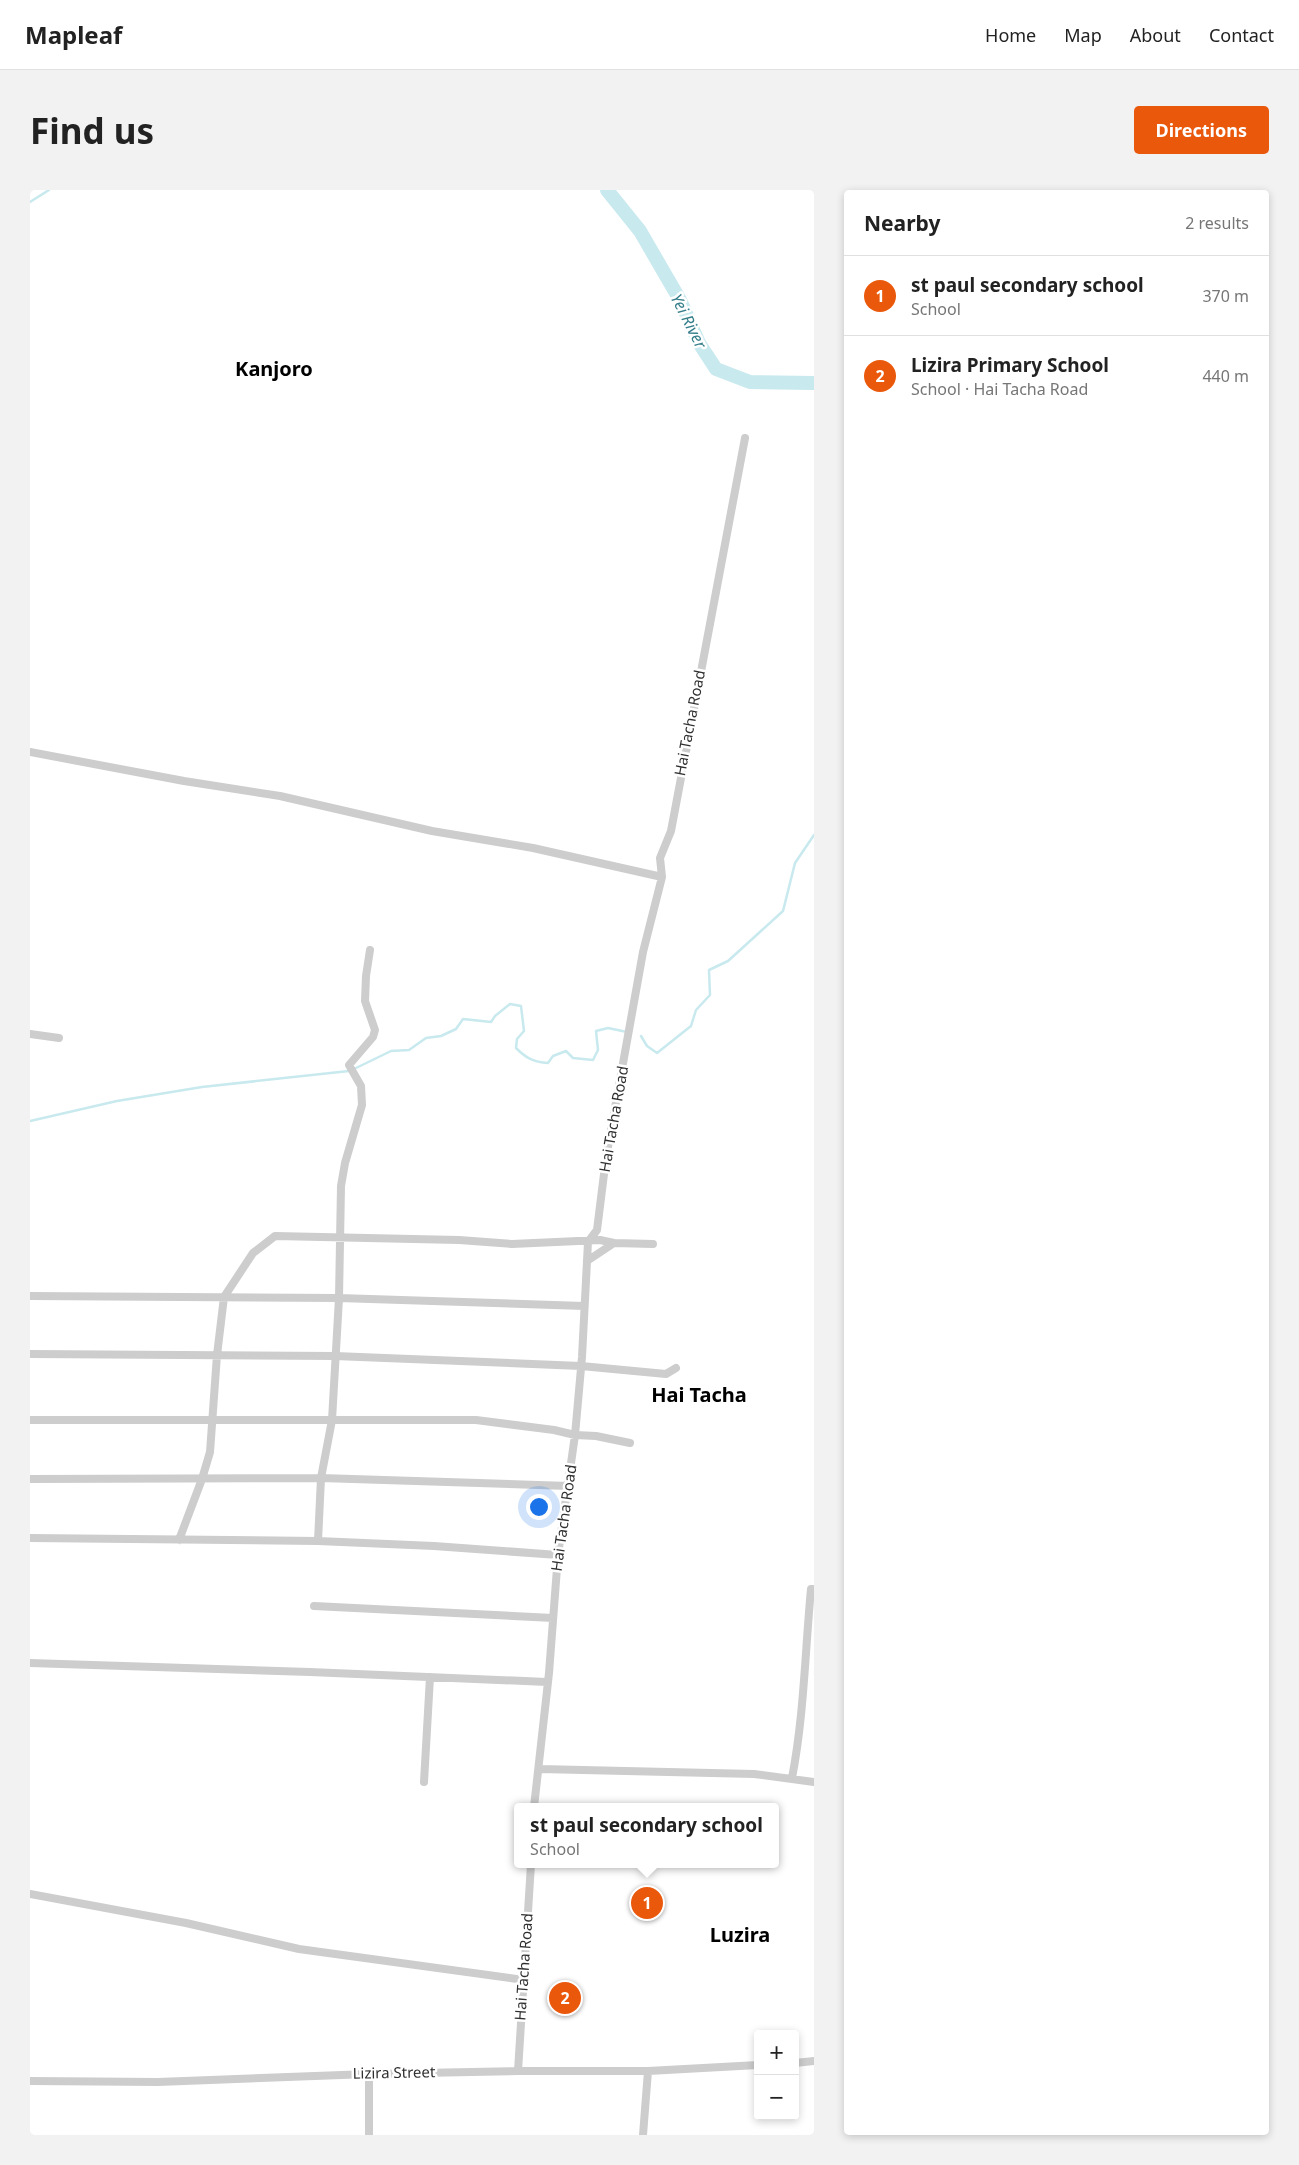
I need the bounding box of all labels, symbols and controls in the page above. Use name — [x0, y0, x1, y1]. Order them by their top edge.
text: Mapleaf — [25, 18, 122, 51]
text: Home — [985, 23, 1036, 47]
text: Map — [1064, 23, 1102, 47]
text: About — [1130, 23, 1181, 47]
text: Contact — [1209, 23, 1274, 47]
button: Directions — [1134, 106, 1269, 154]
text: Find us — [30, 107, 154, 154]
text: Nearby — [864, 209, 940, 237]
text: 2 results — [1185, 212, 1249, 234]
text: st paul secondary school — [911, 272, 1144, 298]
text: 1 — [875, 285, 885, 307]
text: 370 m — [1202, 285, 1249, 307]
water label: Yei River — [666, 290, 712, 353]
text: School — [911, 298, 961, 320]
text: Lizira Primary School — [911, 352, 1109, 378]
district label: Kanjoro — [235, 355, 313, 382]
text: 2 — [875, 365, 885, 387]
text: 440 m — [1202, 365, 1249, 387]
text: School · Hai Tacha Road — [911, 378, 1088, 400]
street label: Hai Tacha Road — [669, 668, 709, 778]
street label: Hai Tacha Road — [594, 1064, 632, 1174]
district label: Hai Tacha — [651, 1381, 747, 1408]
street label: Hai Tacha Road — [546, 1463, 580, 1573]
your location — [526, 1494, 552, 1520]
popup — [514, 1803, 779, 1868]
text: st paul secondary school — [530, 1812, 763, 1838]
text: School — [530, 1838, 580, 1860]
pin: 1 — [631, 1884, 663, 1922]
street label: Hai Tacha Road — [509, 1913, 537, 2021]
district label: Luzira — [710, 1921, 770, 1948]
pin: 2 — [549, 1979, 581, 2017]
map controls — [754, 2030, 799, 2120]
button: + — [754, 2030, 799, 2075]
street label: Lizira Street — [352, 2061, 436, 2083]
button: − — [754, 2075, 799, 2120]

